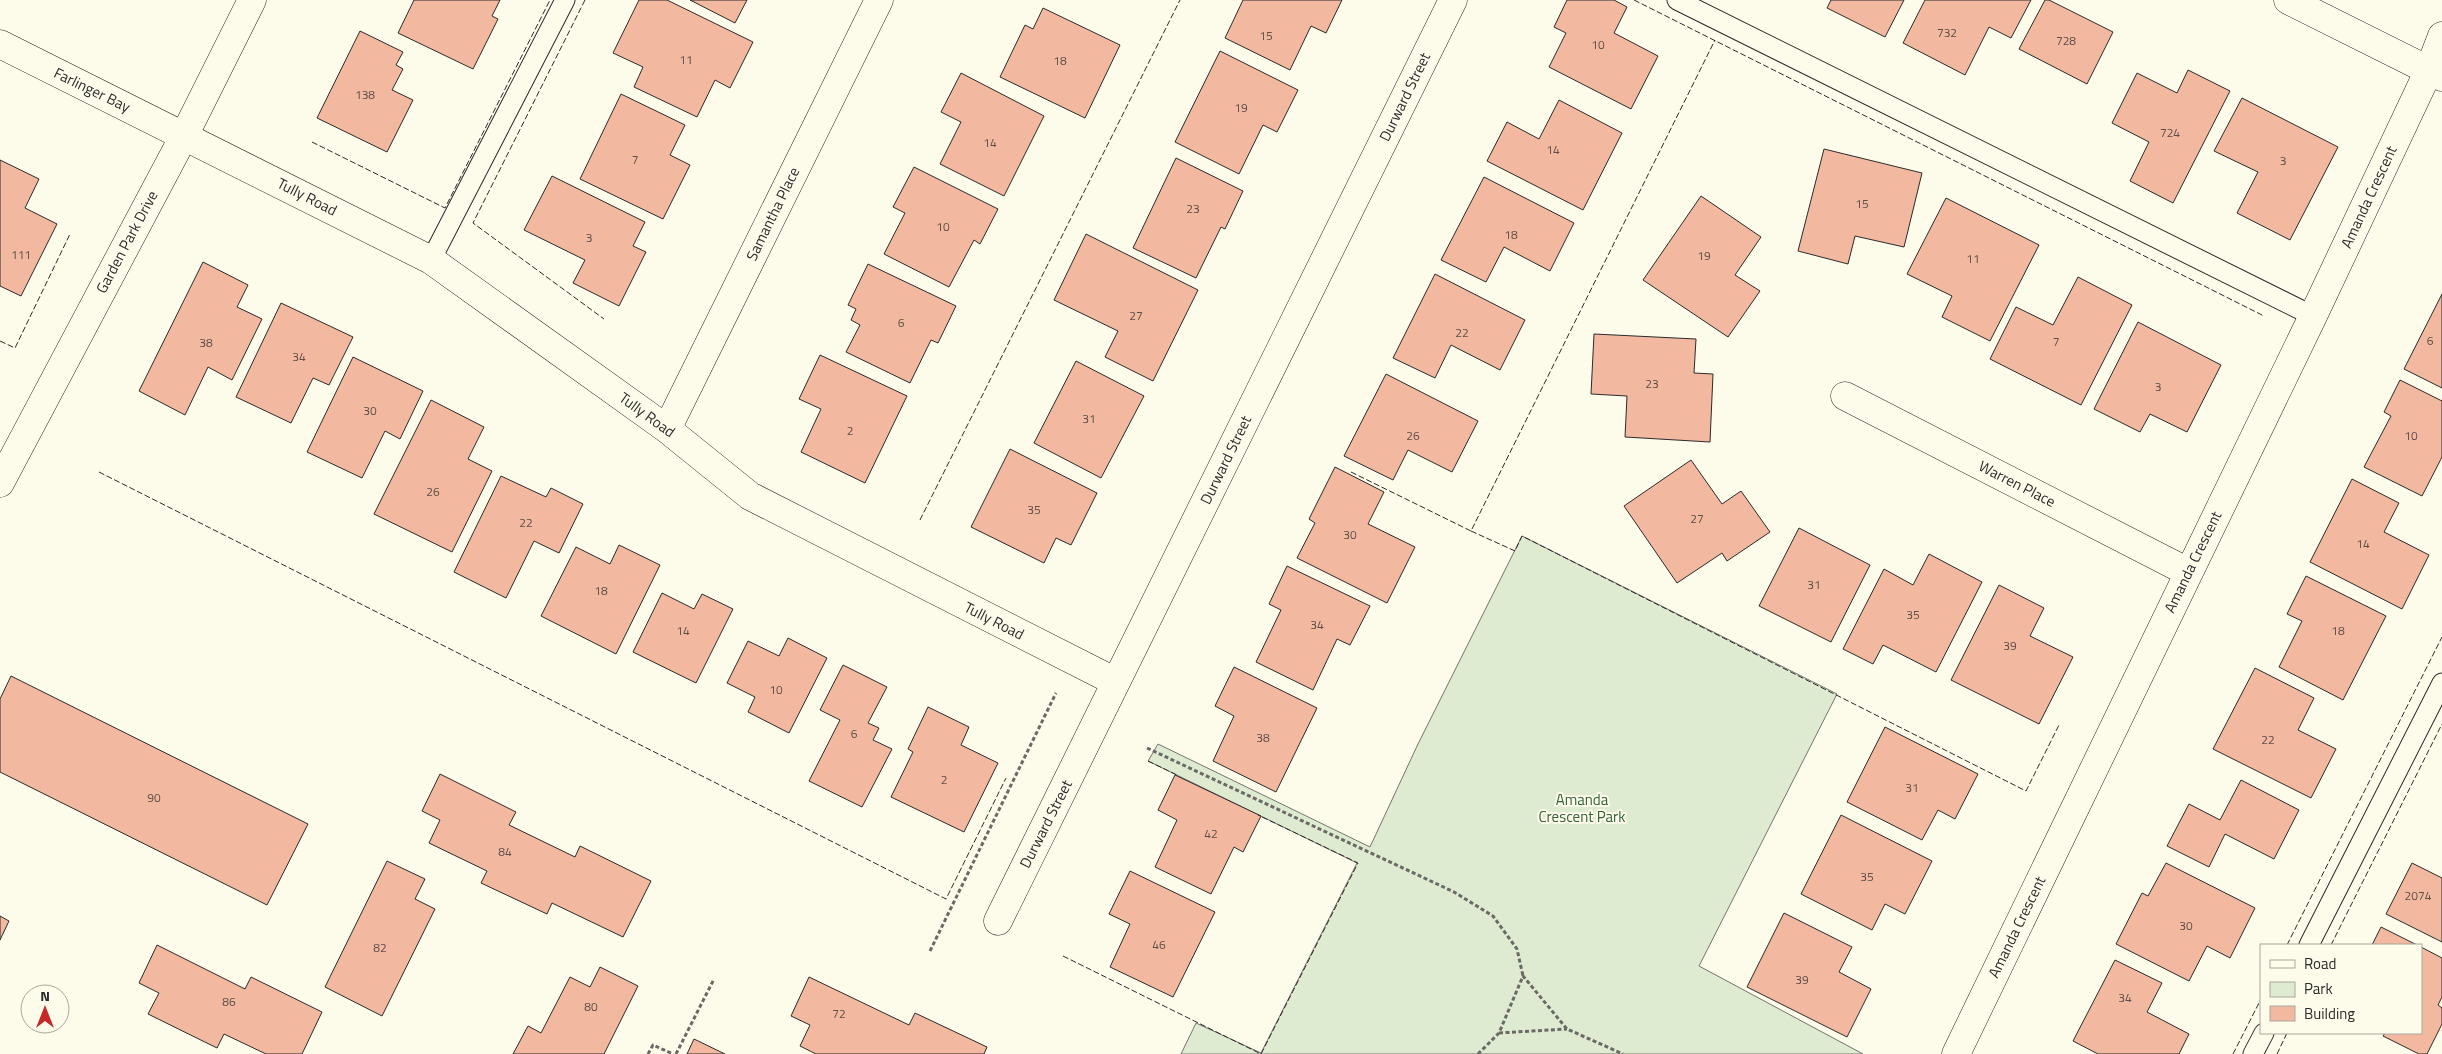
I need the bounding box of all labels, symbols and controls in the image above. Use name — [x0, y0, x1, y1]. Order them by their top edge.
house number: 732 — [1937, 23, 1957, 42]
house number: 15 — [1259, 26, 1273, 45]
house number: 728 — [2056, 31, 2076, 50]
house number: 10 — [1591, 35, 1605, 54]
street label: Durward Street — [1373, 48, 1436, 145]
house number: 11 — [679, 50, 693, 69]
house number: 18 — [1053, 51, 1067, 70]
street label: Farlinger Bay — [50, 61, 134, 118]
house number: 138 — [355, 85, 375, 104]
house number: 19 — [1234, 98, 1248, 117]
house number: 724 — [2160, 123, 2180, 142]
house number: 14 — [983, 133, 997, 152]
house number: 14 — [1546, 140, 1560, 159]
street label: Amanda Crescent — [2335, 141, 2403, 252]
house number: 7 — [632, 150, 638, 169]
house number: 3 — [2280, 151, 2286, 170]
street label: Samantha Place — [740, 163, 805, 265]
street label: Tully Road — [273, 172, 341, 221]
street label: Garden Park Drive — [90, 186, 163, 297]
house number: 15 — [1855, 194, 1869, 213]
house number: 23 — [1186, 199, 1200, 218]
house number: 10 — [936, 217, 950, 236]
house number: 18 — [1504, 225, 1518, 244]
house number: 3 — [586, 228, 592, 247]
house number: 111 — [11, 245, 31, 264]
house number: 19 — [1697, 246, 1711, 265]
house number: 11 — [1966, 249, 1980, 268]
house number: 27 — [1129, 306, 1143, 325]
house number: 6 — [898, 313, 905, 332]
house number: 22 — [1455, 323, 1469, 342]
house number: 6 — [2427, 331, 2434, 350]
house number: 7 — [2053, 332, 2059, 351]
house number: 38 — [199, 333, 213, 352]
house number: 34 — [292, 347, 306, 366]
house number: 23 — [1645, 374, 1659, 393]
house number: 3 — [2155, 377, 2161, 396]
street label: Tully Road — [614, 386, 680, 443]
house number: 30 — [363, 401, 377, 420]
house number: 31 — [1082, 409, 1096, 428]
street label: Durward Street — [1194, 411, 1257, 508]
house number: 2 — [847, 421, 853, 440]
house number: 26 — [1406, 426, 1420, 445]
house number: 10 — [2404, 426, 2418, 445]
street label: Warren Place — [1975, 454, 2060, 513]
house number: 26 — [426, 482, 440, 501]
house number: 35 — [1027, 500, 1041, 519]
street label: Amanda Crescent — [2158, 506, 2227, 617]
house number: 27 — [1690, 509, 1704, 528]
house number: 22 — [519, 513, 533, 532]
house number: 30 — [1343, 525, 1357, 544]
house number: 14 — [2356, 534, 2370, 553]
house number: 31 — [1807, 575, 1821, 594]
house number: 18 — [594, 581, 608, 600]
street label: Tully Road — [960, 596, 1028, 645]
house number: 35 — [1906, 605, 1920, 624]
house number: 34 — [1310, 615, 1324, 634]
house number: 14 — [676, 621, 690, 640]
house number: 18 — [2331, 621, 2345, 640]
house number: 39 — [2003, 636, 2017, 655]
house number: 10 — [769, 680, 783, 699]
house number: 6 — [851, 724, 858, 743]
house number: 38 — [1256, 728, 1270, 747]
house number: 22 — [2261, 730, 2275, 749]
house number: 2 — [941, 770, 947, 789]
street label: Durward Street — [1013, 775, 1078, 872]
house number: 31 — [1905, 778, 1919, 797]
house number: 90 — [147, 788, 161, 807]
park label: Amanda Crescent Park — [1538, 788, 1626, 828]
house number: 42 — [1204, 824, 1218, 843]
house number: 84 — [498, 842, 512, 861]
house number: 35 — [1860, 867, 1874, 886]
street label: Amanda Crescent — [1982, 871, 2051, 982]
house number: 2074 — [2405, 886, 2432, 905]
house number: 30 — [2179, 916, 2193, 935]
house number: 46 — [1152, 935, 1166, 954]
house number: 82 — [373, 938, 387, 957]
legend — [2260, 944, 2422, 1034]
text: Road — [2304, 952, 2336, 975]
house number: 39 — [1795, 970, 1809, 989]
text: Park — [2304, 977, 2333, 1000]
north arrow — [20, 984, 70, 1034]
text: N — [40, 985, 50, 1006]
house number: 34 — [2118, 988, 2132, 1007]
house number: 86 — [222, 992, 236, 1011]
house number: 80 — [584, 997, 598, 1016]
text: Building — [2304, 1002, 2355, 1025]
house number: 72 — [832, 1004, 846, 1023]

